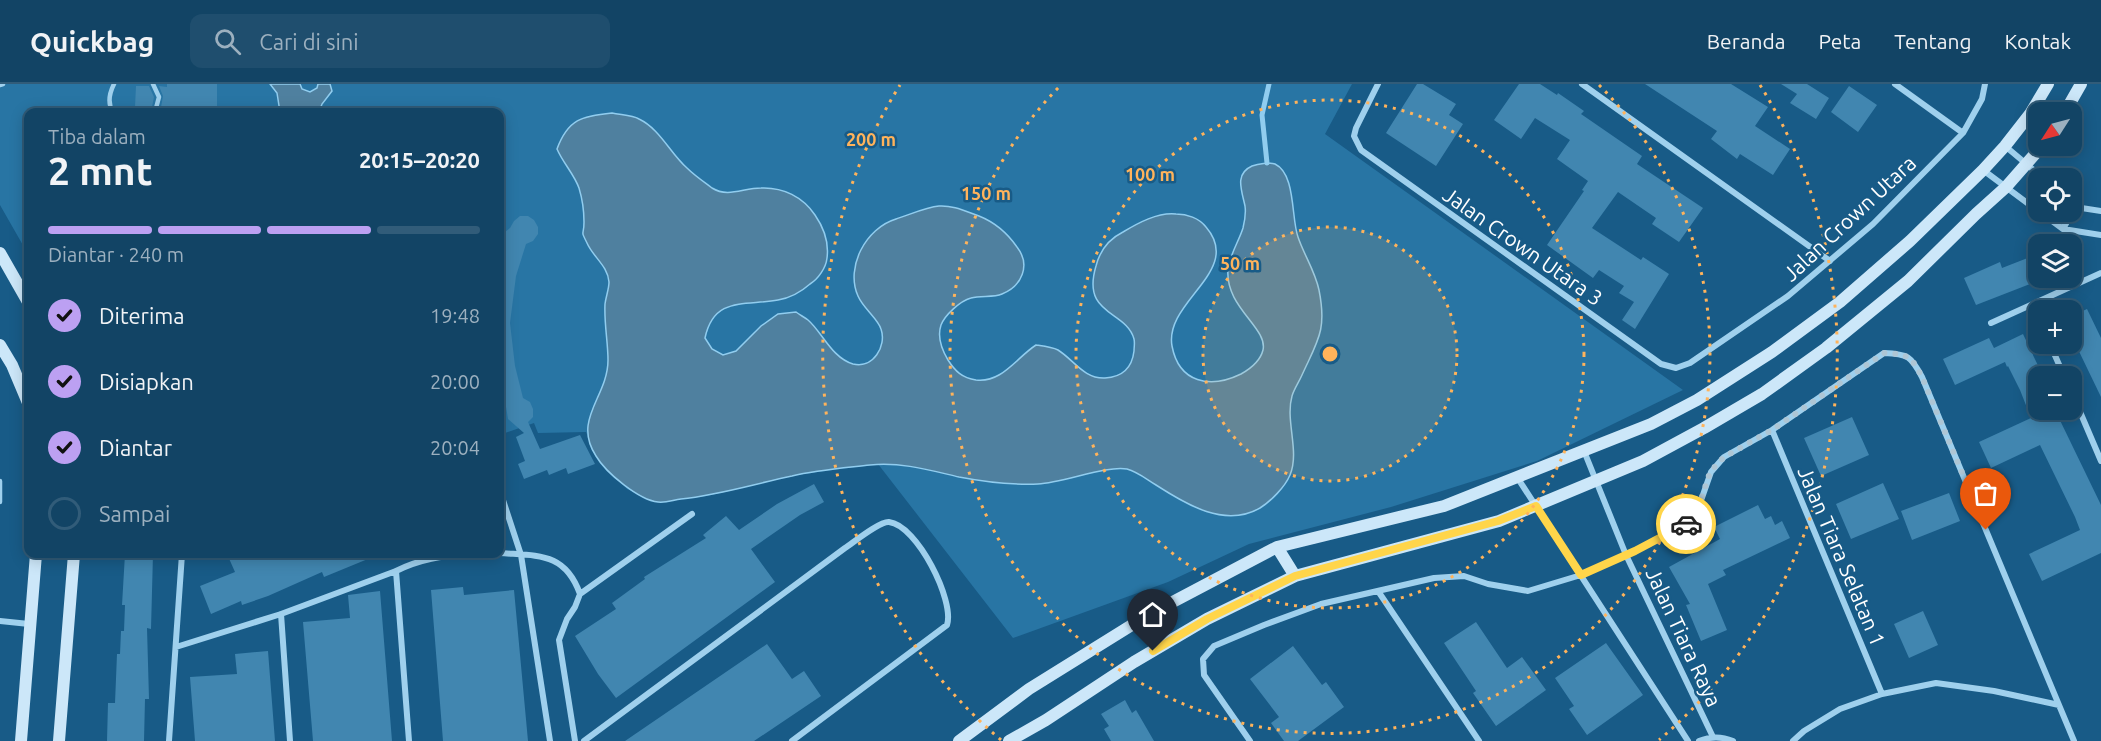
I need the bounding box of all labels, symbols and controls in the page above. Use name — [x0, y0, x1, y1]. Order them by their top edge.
search box — [190, 14, 610, 68]
icon: search — [211, 25, 244, 58]
text: Quickbag — [30, 26, 154, 57]
text: Cari di sini — [259, 29, 359, 54]
text: Beranda — [1707, 29, 1786, 53]
text: Peta — [1819, 29, 1861, 53]
text: Tentang — [1894, 29, 1972, 53]
text: Kontak — [2005, 29, 2071, 53]
north arrow — [2028, 102, 2082, 156]
map controls — [2028, 102, 2082, 420]
text: Tiba dalam — [48, 125, 146, 148]
text: 200 m — [846, 129, 896, 149]
text: 20:15–20:20 — [359, 147, 480, 172]
text: 2 mnt — [48, 149, 152, 192]
street label: Jalan Crown Utara — [1778, 150, 1920, 286]
text: 100 m — [1125, 164, 1175, 184]
button: locate — [2028, 168, 2082, 222]
street label: Jalan Crown Utara 3 — [1439, 182, 1607, 310]
text: 150 m — [961, 183, 1011, 203]
button: layers — [2028, 234, 2082, 288]
text: Diantar · 240 m — [48, 243, 184, 266]
text: 50 m — [1220, 253, 1260, 273]
icon: check — [48, 299, 81, 332]
button: + — [2028, 300, 2082, 354]
text: Diterima — [99, 303, 185, 328]
text: 19:48 — [430, 304, 480, 327]
centre of rings — [1320, 344, 1340, 364]
icon: check — [48, 365, 81, 398]
button: − — [2028, 366, 2082, 420]
text: Disiapkan — [99, 369, 194, 394]
text: 20:00 — [430, 370, 480, 393]
icon: check — [48, 431, 81, 464]
text: Diantar — [99, 435, 172, 460]
text: 20:04 — [430, 436, 480, 459]
street label: Jalan Tiara Selatan 1 — [1793, 463, 1891, 649]
pin — [1960, 468, 2011, 530]
icon: bag — [1969, 477, 2002, 510]
courier — [1656, 494, 1716, 554]
text: Sampai — [99, 501, 170, 526]
icon: car — [1670, 508, 1703, 541]
street label: Jalan Tiara Raya — [1641, 564, 1727, 710]
pin — [1127, 589, 1178, 651]
icon: home — [1136, 598, 1169, 631]

